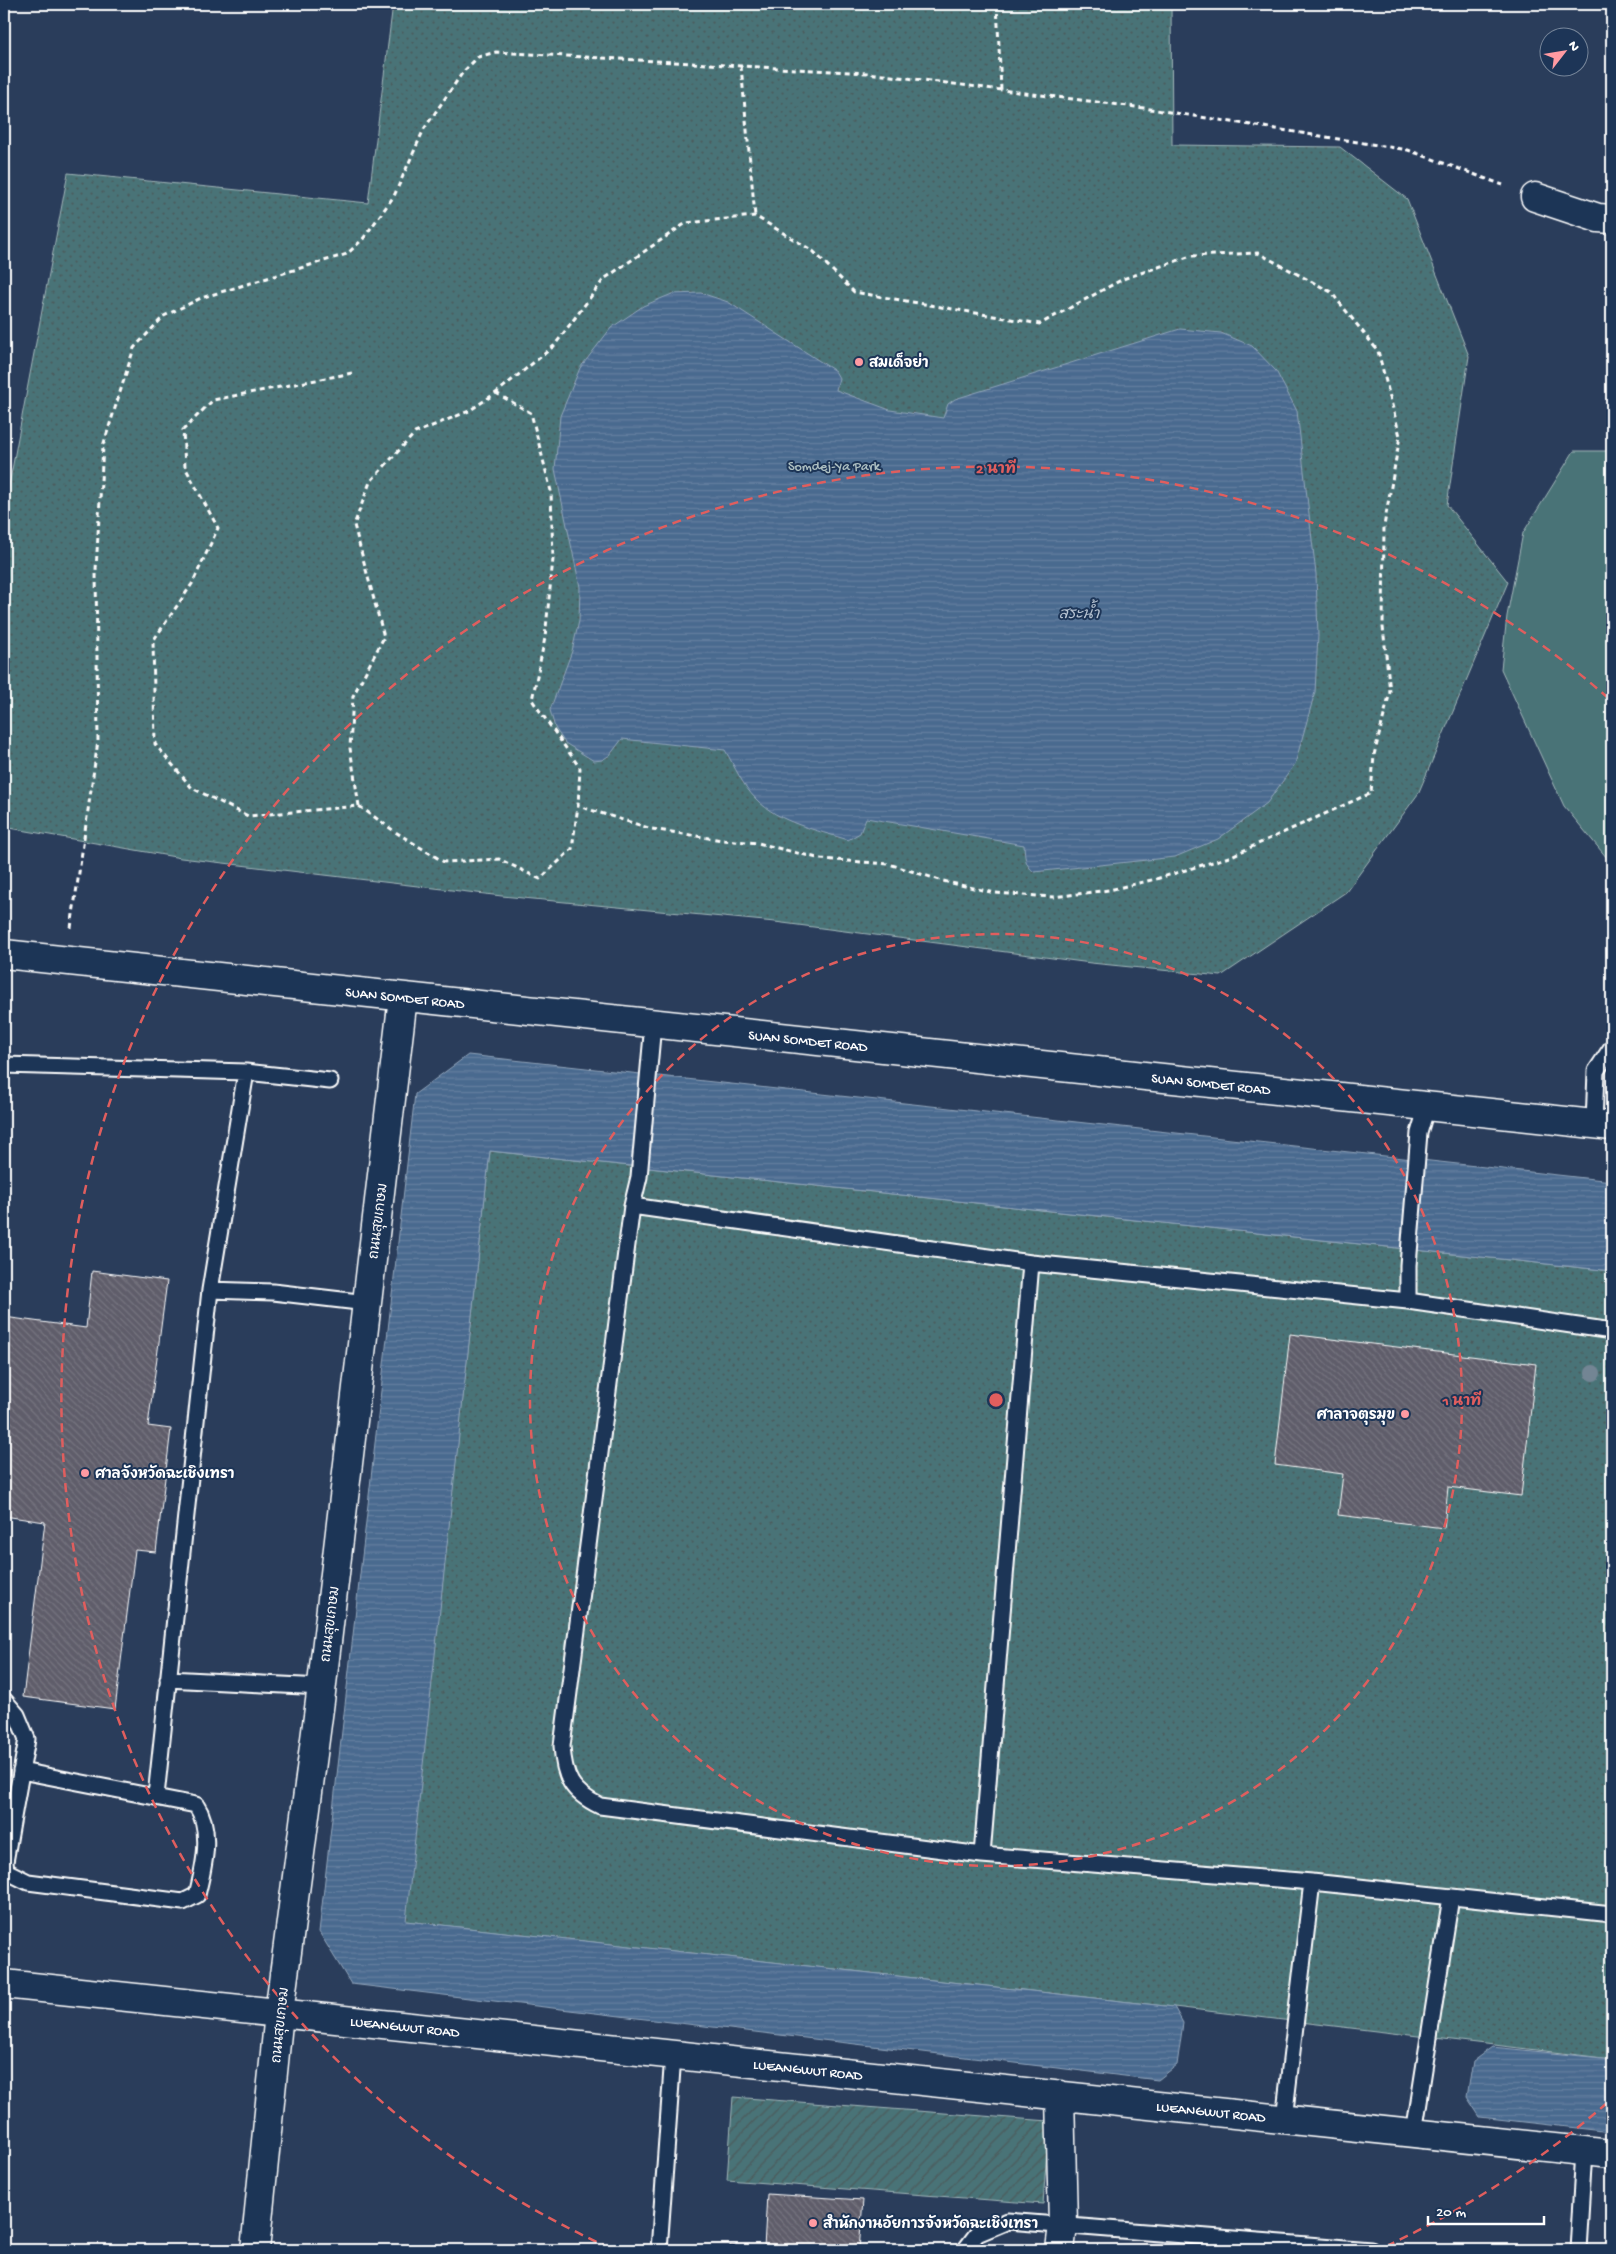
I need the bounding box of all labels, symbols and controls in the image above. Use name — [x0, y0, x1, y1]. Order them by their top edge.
north arrow — [1538, 28, 1588, 78]
text: N — [1563, 38, 1583, 55]
place label: สมเด็จย่า — [869, 352, 929, 373]
marker: สมเด็จย่า — [853, 356, 865, 368]
text: 2 นาที — [976, 458, 1016, 479]
park label: Somdej-Ya Park — [788, 459, 882, 476]
water label: สระน้ำ — [1059, 599, 1101, 624]
street label: SUAN SOMDET ROAD — [344, 985, 466, 1014]
street label: SUAN SOMDET ROAD — [747, 1028, 869, 1057]
street label: SUAN SOMDET ROAD — [1150, 1071, 1272, 1100]
street label: ถนนสุขเกษม — [366, 1182, 393, 1260]
text: 1 นาที — [1442, 1390, 1482, 1411]
centre of rings — [987, 1391, 1005, 1409]
place label: ศาลาจตุรมุข — [1316, 1408, 1395, 1425]
marker: ศาลาจตุรมุข — [1399, 1408, 1411, 1420]
place label: ศาลจังหวัดฉะเชิงเทรา — [95, 1464, 234, 1484]
marker: ศาลจังหวัดฉะเชิงเทรา — [79, 1467, 91, 1479]
street label: ถนนสุขเกษม — [318, 1585, 345, 1663]
street label: ถนนสุขเกษม — [269, 1986, 294, 2064]
street label: LUEANGWUT ROAD — [349, 2014, 461, 2043]
street label: LUEANGWUT ROAD — [752, 2057, 864, 2086]
street label: LUEANGWUT ROAD — [1155, 2099, 1267, 2128]
scale bar — [1428, 2194, 1545, 2226]
text: 20 m — [1436, 2204, 1466, 2222]
place label: สำนักงานอัยการจังหวัดฉะเชิงเทรา — [823, 2213, 1038, 2234]
marker: สำนักงานอัยการจังหวัดฉะเชิงเทรา — [807, 2217, 819, 2229]

